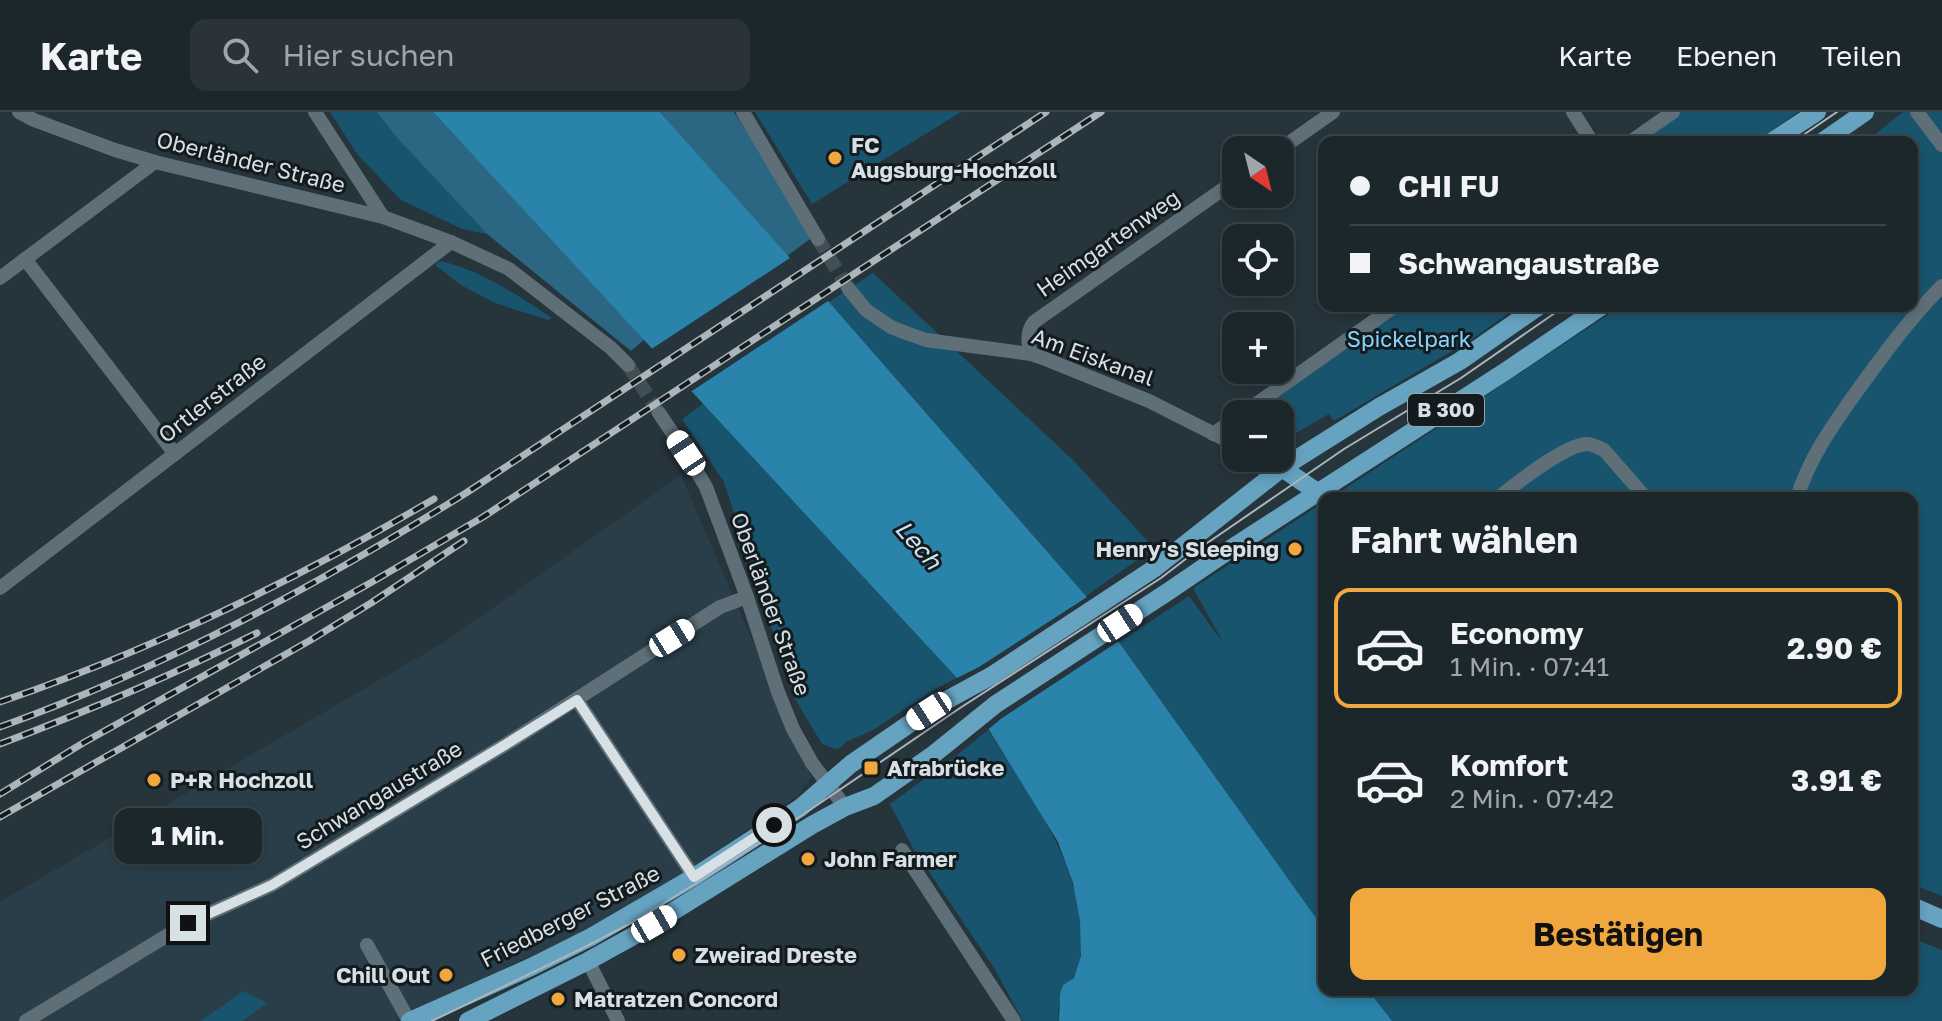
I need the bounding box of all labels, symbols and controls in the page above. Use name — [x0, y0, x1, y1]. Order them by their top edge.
search box — [190, 19, 750, 91]
text: Karte — [40, 33, 142, 78]
icon: search — [218, 33, 262, 77]
text: Hier suchen — [282, 37, 455, 73]
text: Karte — [1558, 39, 1632, 72]
text: Ebenen — [1676, 39, 1777, 72]
text: Teilen — [1821, 39, 1902, 72]
street label: Oberländer Straße — [154, 125, 348, 198]
place label: FC Augsburg-Hochzoll — [851, 131, 1057, 183]
north arrow — [1222, 136, 1294, 208]
map controls — [1222, 136, 1294, 472]
marker: FC Augsburg-Hochzoll — [826, 149, 844, 167]
text: CHI FU — [1398, 168, 1500, 204]
street label: Heimgartenweg — [1031, 183, 1185, 302]
button: locate — [1222, 224, 1294, 296]
text: Schwangaustraße — [1398, 245, 1659, 281]
button: + — [1222, 312, 1294, 384]
street label: Am Eiskanal — [1028, 322, 1158, 391]
park label: Spickelpark — [1347, 325, 1471, 352]
street label: Ortlerstraße — [153, 347, 271, 448]
road number: B 300 — [1408, 394, 1484, 426]
button: − — [1222, 400, 1294, 472]
car — [663, 426, 709, 480]
street label: Oberländer Straße — [726, 508, 817, 699]
water label: Lech — [890, 514, 949, 575]
text: Fahrt wählen — [1350, 518, 1578, 561]
place label: Henry's Sleeping — [1095, 535, 1279, 562]
marker: Henry's Sleeping — [1286, 540, 1304, 558]
car — [1093, 600, 1147, 646]
icon: car — [1354, 612, 1426, 684]
car — [645, 615, 699, 661]
text: Economy — [1450, 615, 1584, 651]
text: 2.90 € — [1787, 630, 1882, 666]
text: 1 Min. · 07:41 — [1450, 651, 1609, 682]
car — [902, 688, 956, 734]
street label: Schwangaustraße — [291, 734, 467, 855]
icon: car — [1354, 744, 1426, 816]
text: Komfort — [1450, 747, 1569, 783]
place label: Afrabrücke — [887, 754, 1005, 781]
marker: Afrabrücke — [862, 759, 880, 777]
text: 3.91 € — [1791, 762, 1882, 798]
place label: P+R Hochzoll — [170, 766, 313, 793]
marker: P+R Hochzoll — [145, 771, 163, 789]
text: 2 Min. · 07:42 — [1450, 783, 1614, 814]
callout: 1 Min. — [114, 807, 262, 863]
route start — [756, 807, 792, 843]
text: 1 Min. — [151, 820, 225, 851]
place label: John Farmer — [824, 845, 957, 872]
marker: John Farmer — [799, 850, 817, 868]
street label: Friedberger Straße — [476, 859, 664, 972]
button: Bestätigen — [1350, 888, 1886, 980]
car — [627, 902, 681, 946]
route end — [170, 905, 206, 941]
place label: Zweirad Dreste — [695, 941, 857, 968]
marker: Zweirad Dreste — [670, 946, 688, 964]
place label: Chill Out — [336, 961, 430, 988]
marker: Chill Out — [437, 966, 455, 984]
place label: Matratzen Concord — [574, 985, 778, 1012]
marker: Matratzen Concord — [549, 990, 567, 1008]

